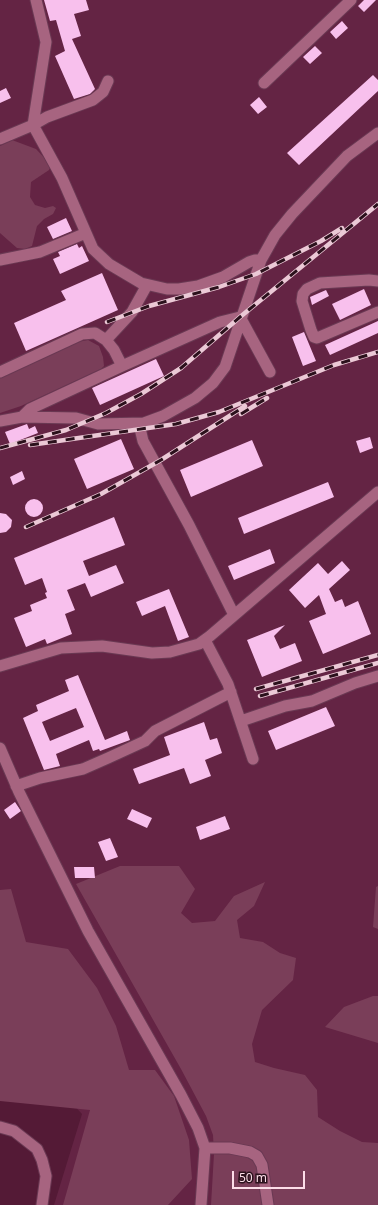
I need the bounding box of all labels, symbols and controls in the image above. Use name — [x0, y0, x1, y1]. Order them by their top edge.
scale bar — [234, 1163, 307, 1189]
text: 50 m — [239, 1169, 267, 1186]

